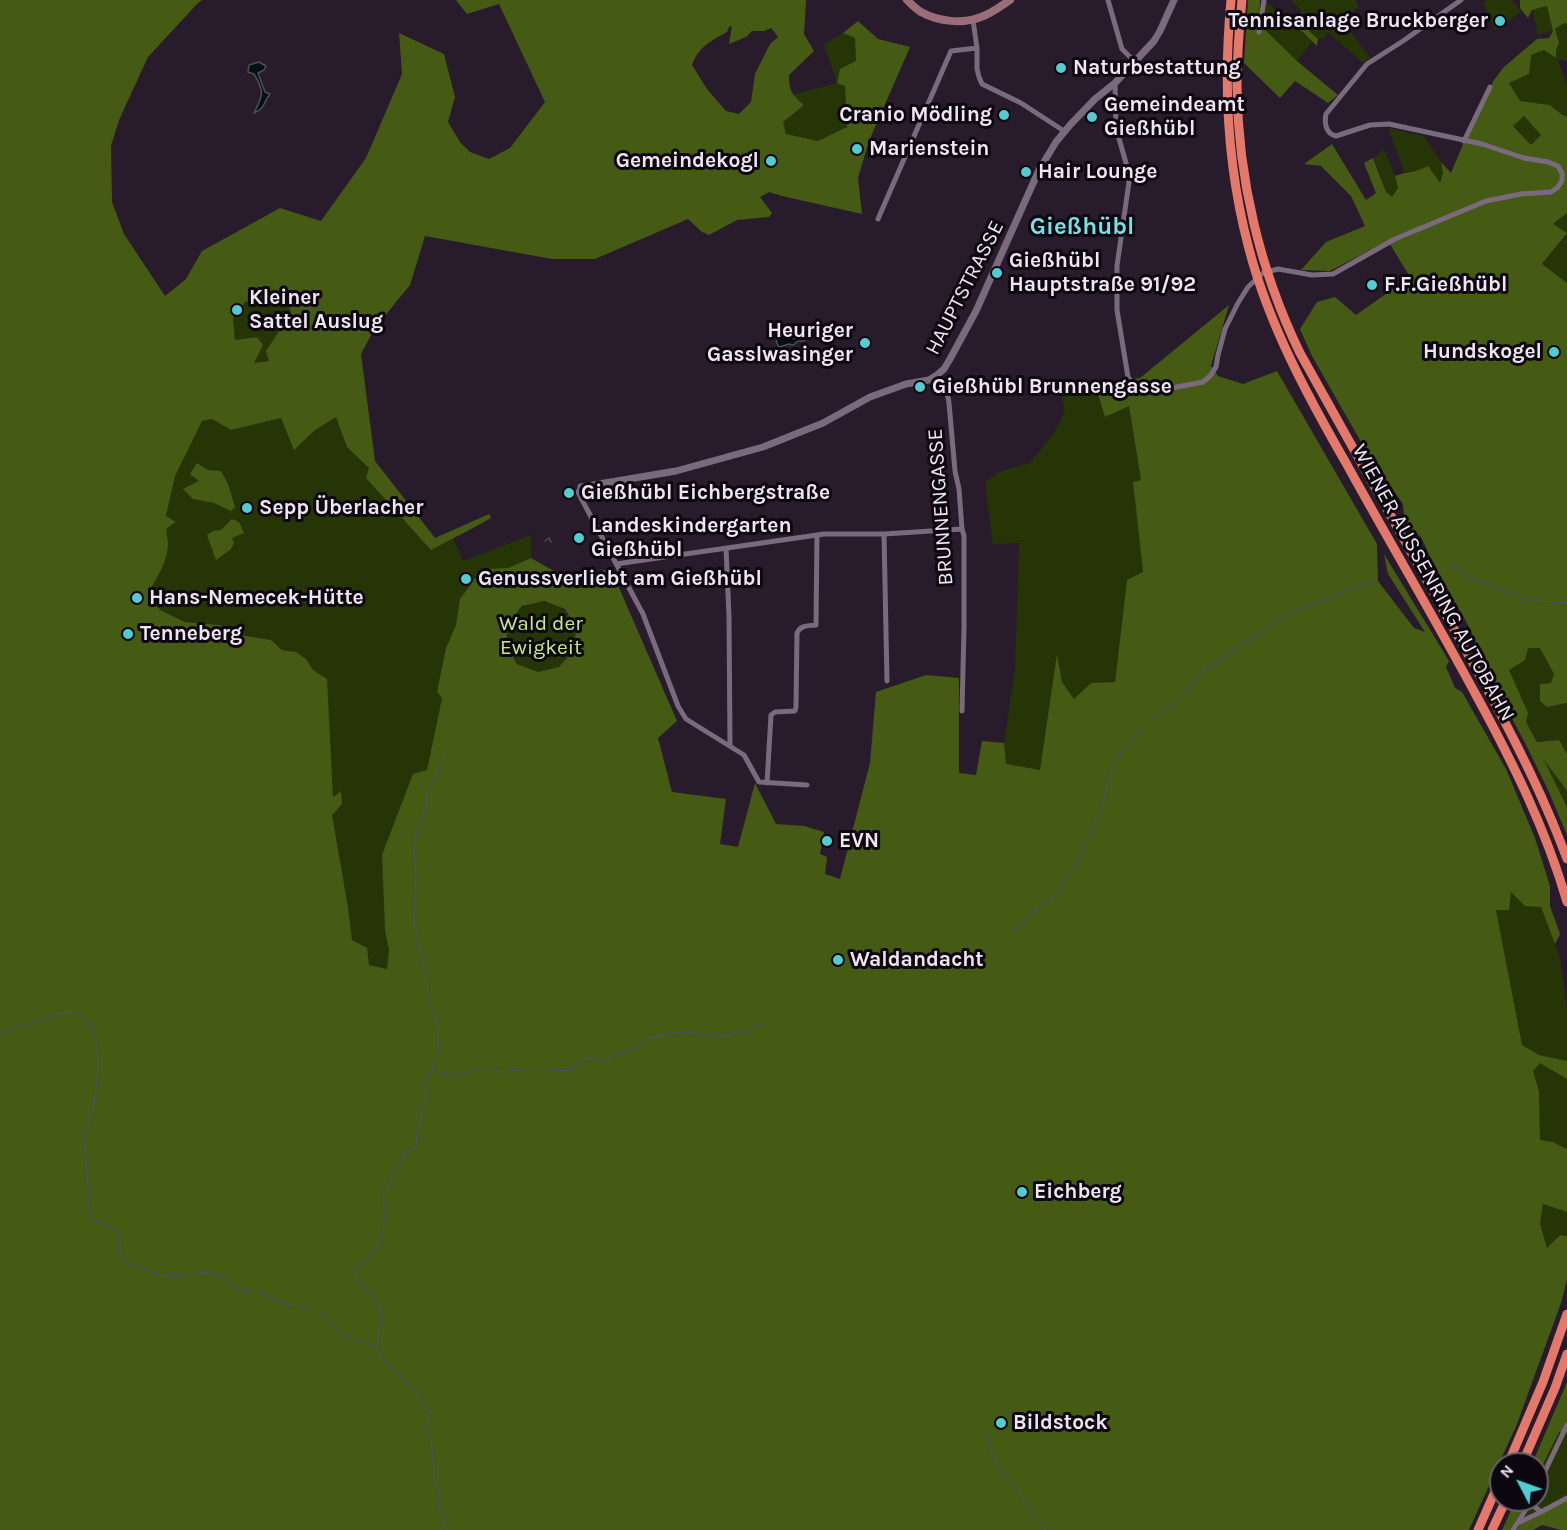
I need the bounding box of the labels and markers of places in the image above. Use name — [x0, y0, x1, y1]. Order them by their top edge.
place label: Tennisanlage Bruckberger — [1228, 8, 1488, 34]
marker: Tennisanlage Bruckberger — [1493, 14, 1507, 28]
place label: Naturbestattung — [1073, 55, 1241, 81]
marker: Naturbestattung — [1054, 61, 1068, 75]
place label: Gemeindeamt Gießhübl — [1104, 92, 1245, 142]
place label: Cranio Mödling — [839, 102, 992, 128]
marker: Cranio Mödling — [997, 108, 1011, 122]
marker: Gemeindeamt Gießhübl — [1085, 110, 1099, 124]
place label: Marienstein — [869, 136, 989, 162]
marker: Marienstein — [850, 142, 864, 156]
place label: Gemeindekogl — [616, 148, 759, 174]
marker: Gemeindekogl — [764, 154, 778, 168]
place label: Hair Lounge — [1038, 159, 1157, 185]
marker: Hair Lounge — [1019, 165, 1033, 179]
place label: Gießhübl Hauptstraße 91/92 — [1009, 248, 1196, 298]
marker: Gießhübl Hauptstraße 91/92 — [990, 266, 1004, 280]
place label: F.F.Gießhübl — [1384, 272, 1507, 298]
marker: F.F.Gießhübl — [1365, 278, 1379, 292]
place label: Kleiner Sattel Auslug — [249, 285, 383, 335]
marker: Kleiner Sattel Auslug — [230, 303, 244, 317]
place label: Heuriger Gasslwasinger — [707, 318, 853, 368]
marker: Heuriger Gasslwasinger — [858, 336, 872, 350]
place label: Hundskogel — [1423, 339, 1542, 365]
marker: Hundskogel — [1547, 345, 1561, 359]
place label: Gießhübl Brunnengasse — [932, 374, 1172, 400]
marker: Gießhübl Brunnengasse — [913, 380, 927, 394]
place label: Gießhübl Eichbergstraße — [581, 480, 830, 506]
marker: Gießhübl Eichbergstraße — [562, 486, 576, 500]
place label: Sepp Überlacher — [259, 495, 423, 521]
marker: Sepp Überlacher — [240, 501, 254, 515]
place label: Landeskindergarten Gießhübl — [591, 513, 792, 563]
marker: Landeskindergarten Gießhübl — [572, 531, 586, 545]
place label: Genussverliebt am Gießhübl — [478, 566, 762, 592]
marker: Genussverliebt am Gießhübl — [459, 572, 473, 586]
place label: Hans-Nemecek-Hütte — [149, 585, 364, 611]
marker: Hans-Nemecek-Hütte — [130, 591, 144, 605]
place label: Tenneberg — [140, 621, 242, 647]
marker: Tenneberg — [121, 627, 135, 641]
place label: EVN — [839, 828, 879, 854]
marker: EVN — [820, 834, 834, 848]
place label: Waldandacht — [850, 947, 984, 973]
marker: Waldandacht — [831, 953, 845, 967]
place label: Eichberg — [1034, 1179, 1122, 1205]
marker: Eichberg — [1015, 1185, 1029, 1199]
place label: Bildstock — [1013, 1410, 1108, 1436]
marker: Bildstock — [994, 1416, 1008, 1430]

